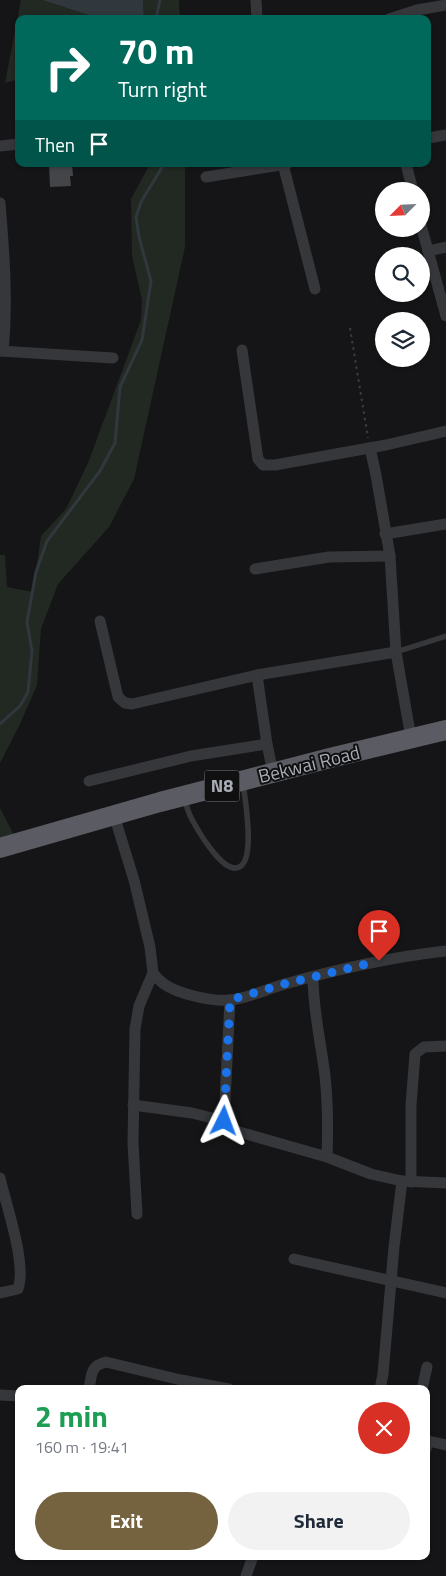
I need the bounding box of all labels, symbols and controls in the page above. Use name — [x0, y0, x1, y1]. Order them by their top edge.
text: 70 m — [118, 24, 194, 78]
icon: right — [35, 35, 100, 100]
text: Turn right — [118, 72, 207, 106]
text: Then — [35, 130, 75, 159]
icon: arrive — [85, 130, 113, 158]
north arrow — [375, 182, 430, 238]
map controls — [375, 182, 430, 367]
button: search — [375, 247, 430, 302]
button: layers — [375, 312, 430, 367]
street label: Bekwai Road — [255, 737, 363, 790]
road number: N8 — [204, 770, 240, 801]
pin — [358, 910, 400, 961]
icon: arrive — [365, 917, 393, 945]
position arrow — [197, 1094, 249, 1146]
text: 2 min — [35, 1393, 108, 1439]
button: close — [358, 1402, 410, 1454]
text: 160 m · 19:41 — [35, 1435, 129, 1459]
button: Exit — [35, 1492, 218, 1550]
button: Share — [228, 1492, 410, 1550]

